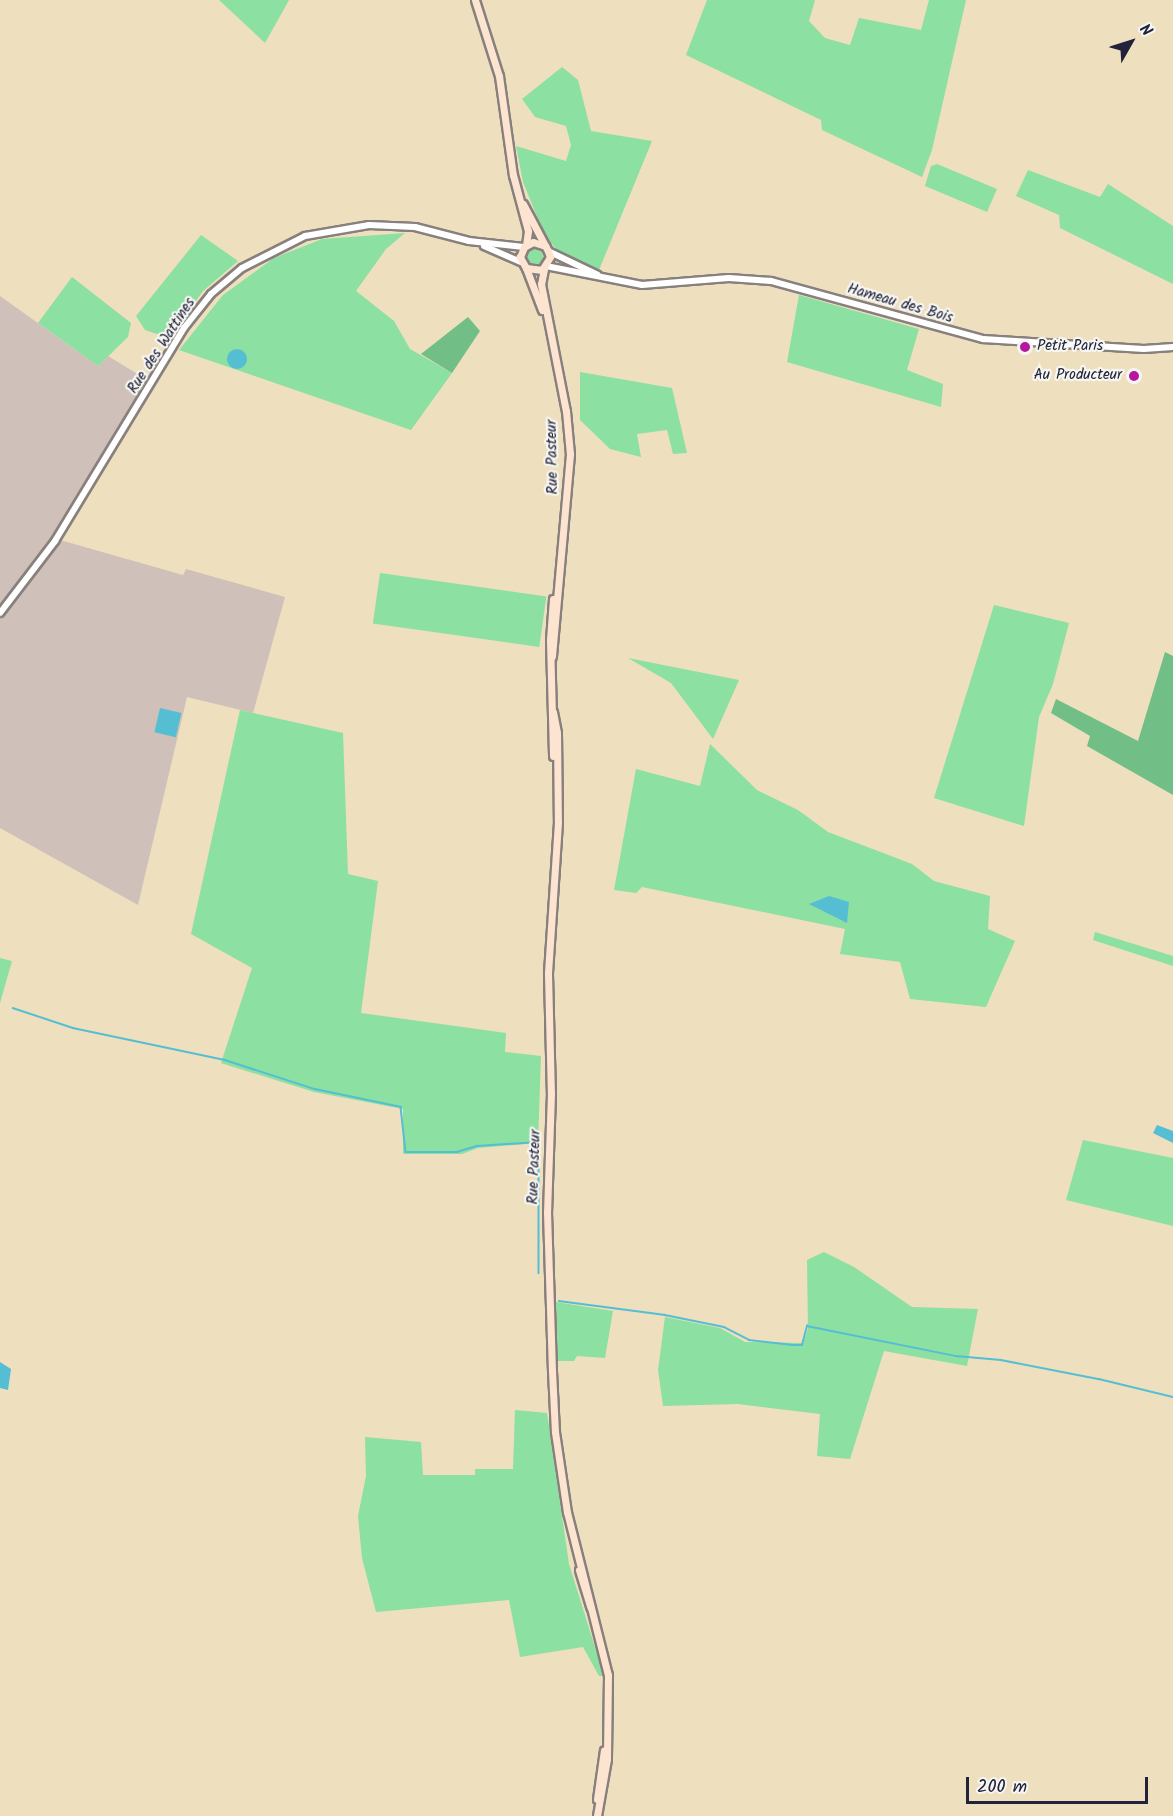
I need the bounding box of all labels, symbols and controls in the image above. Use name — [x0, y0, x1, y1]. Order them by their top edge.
north arrow — [1101, 12, 1161, 72]
text: N — [1132, 19, 1158, 42]
street label: Hameau des Bois — [845, 280, 955, 328]
street label: Rue des Wattines — [124, 295, 200, 397]
place label: Petit Paris — [1037, 338, 1103, 356]
marker: Petit Paris — [1018, 340, 1032, 354]
place label: Au Producteur — [1034, 367, 1122, 385]
marker: Au Producteur — [1127, 369, 1141, 383]
street label: Rue Pasteur — [543, 419, 563, 495]
street label: Rue Pasteur — [525, 1129, 545, 1205]
scale bar — [969, 1765, 1150, 1803]
text: 200 m — [977, 1773, 1027, 1802]

